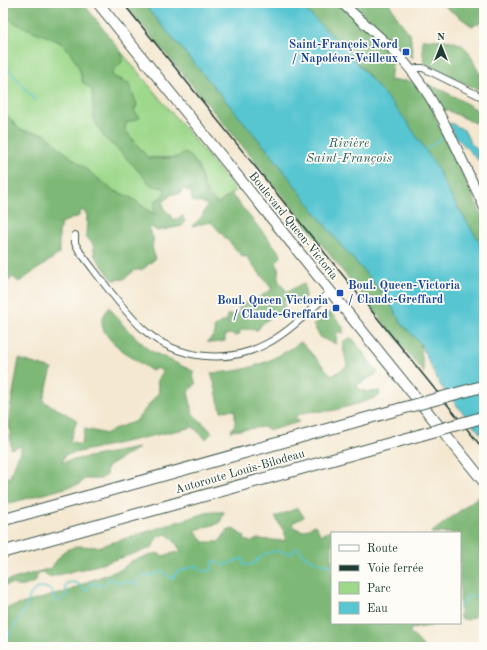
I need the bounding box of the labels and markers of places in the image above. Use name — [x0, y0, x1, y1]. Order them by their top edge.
place label: Saint-François Nord / Napoléon-Veilleux — [289, 39, 399, 65]
marker: Saint-François Nord / Napoléon-Veilleux — [401, 47, 411, 57]
place label: Boul. Queen-Victoria / Claude-Greffard — [348, 280, 460, 306]
marker: Boul. Queen-Victoria / Claude-Greffard — [335, 288, 345, 298]
place label: Boul. Queen Victoria / Claude-Greffard — [217, 295, 329, 321]
marker: Boul. Queen Victoria / Claude-Greffard — [331, 303, 341, 313]

